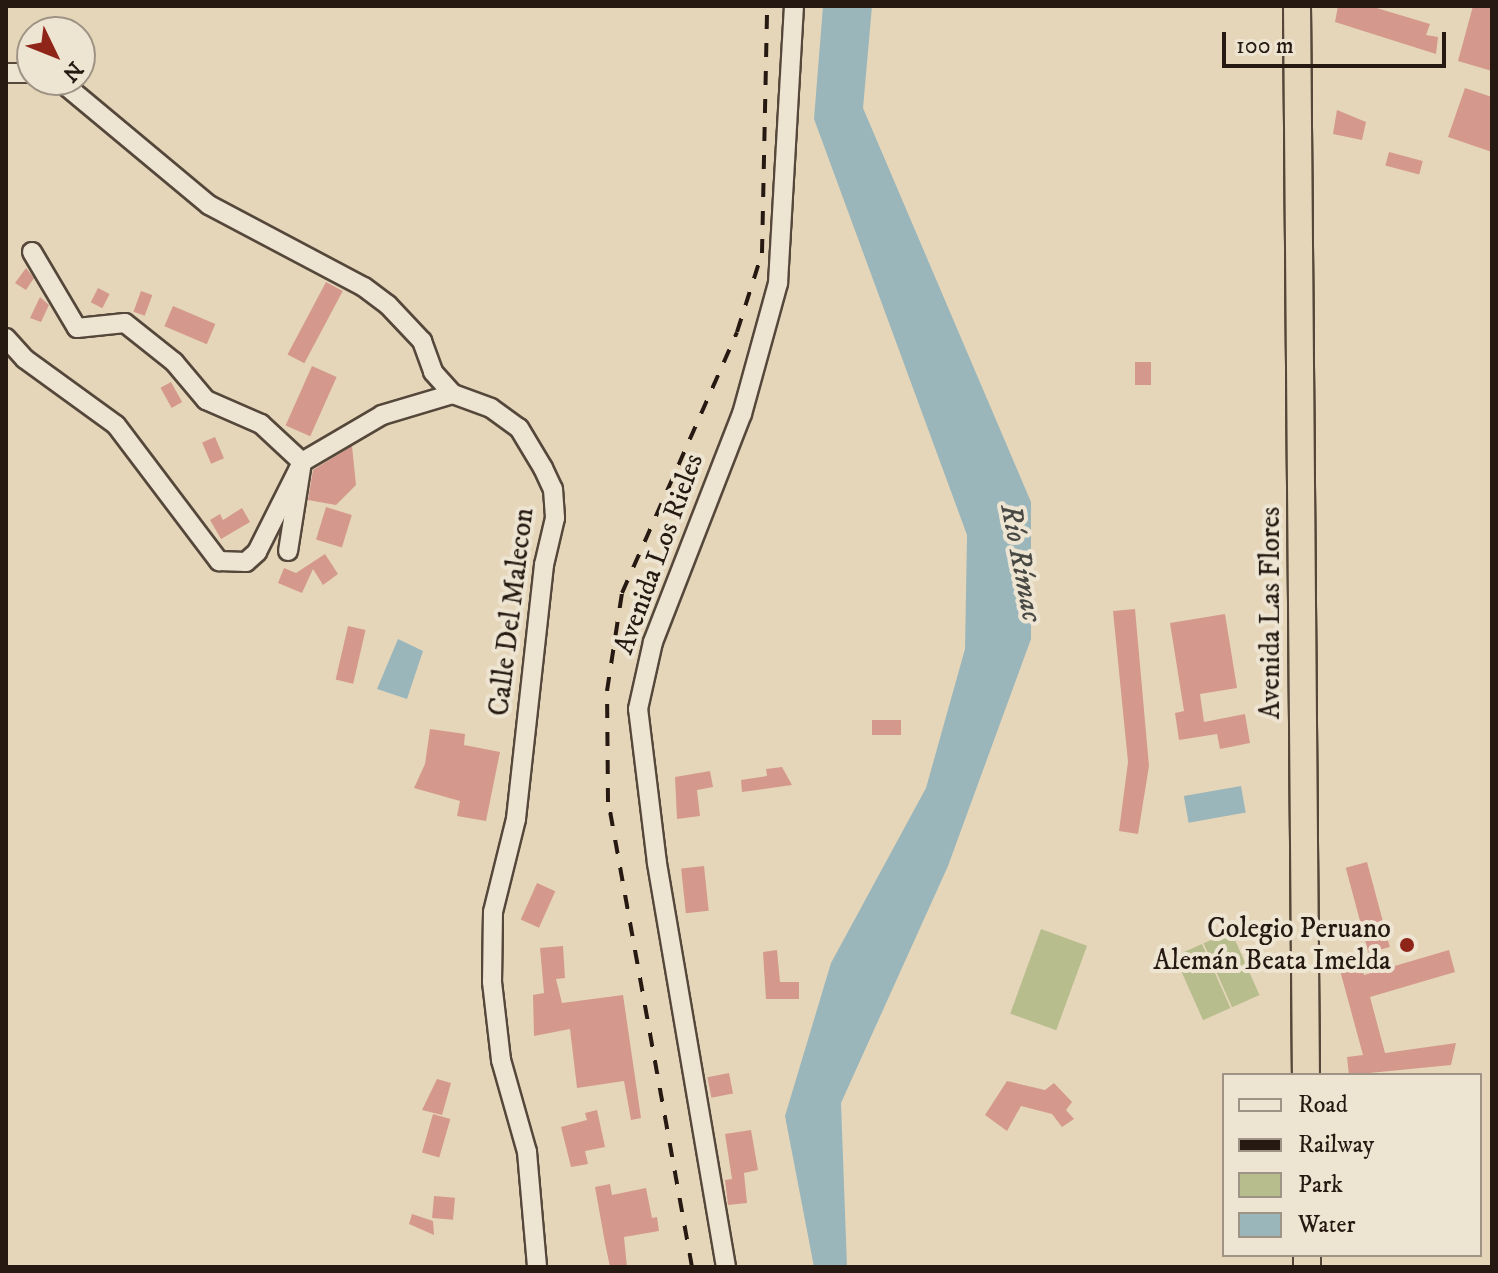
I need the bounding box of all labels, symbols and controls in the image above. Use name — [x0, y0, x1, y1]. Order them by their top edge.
north arrow — [16, 16, 96, 96]
scale bar — [1226, 16, 1450, 66]
text: 100 m — [1236, 31, 1294, 61]
text: N — [56, 56, 88, 87]
street label: Avenida Los Rieles — [607, 449, 711, 659]
water label: Río Rímac — [991, 501, 1049, 625]
street label: Calle Del Malecon — [483, 506, 541, 718]
street label: Avenida Las Flores — [1254, 507, 1288, 719]
place label: Colegio Peruano Alemán Beata Imelda — [1153, 912, 1391, 978]
marker: Colegio Peruano Alemán Beata Imelda — [1398, 936, 1416, 954]
legend — [1222, 1073, 1482, 1257]
text: Road — [1298, 1090, 1348, 1120]
text: Railway — [1298, 1130, 1374, 1160]
text: Park — [1298, 1170, 1343, 1200]
text: Water — [1298, 1210, 1355, 1240]

